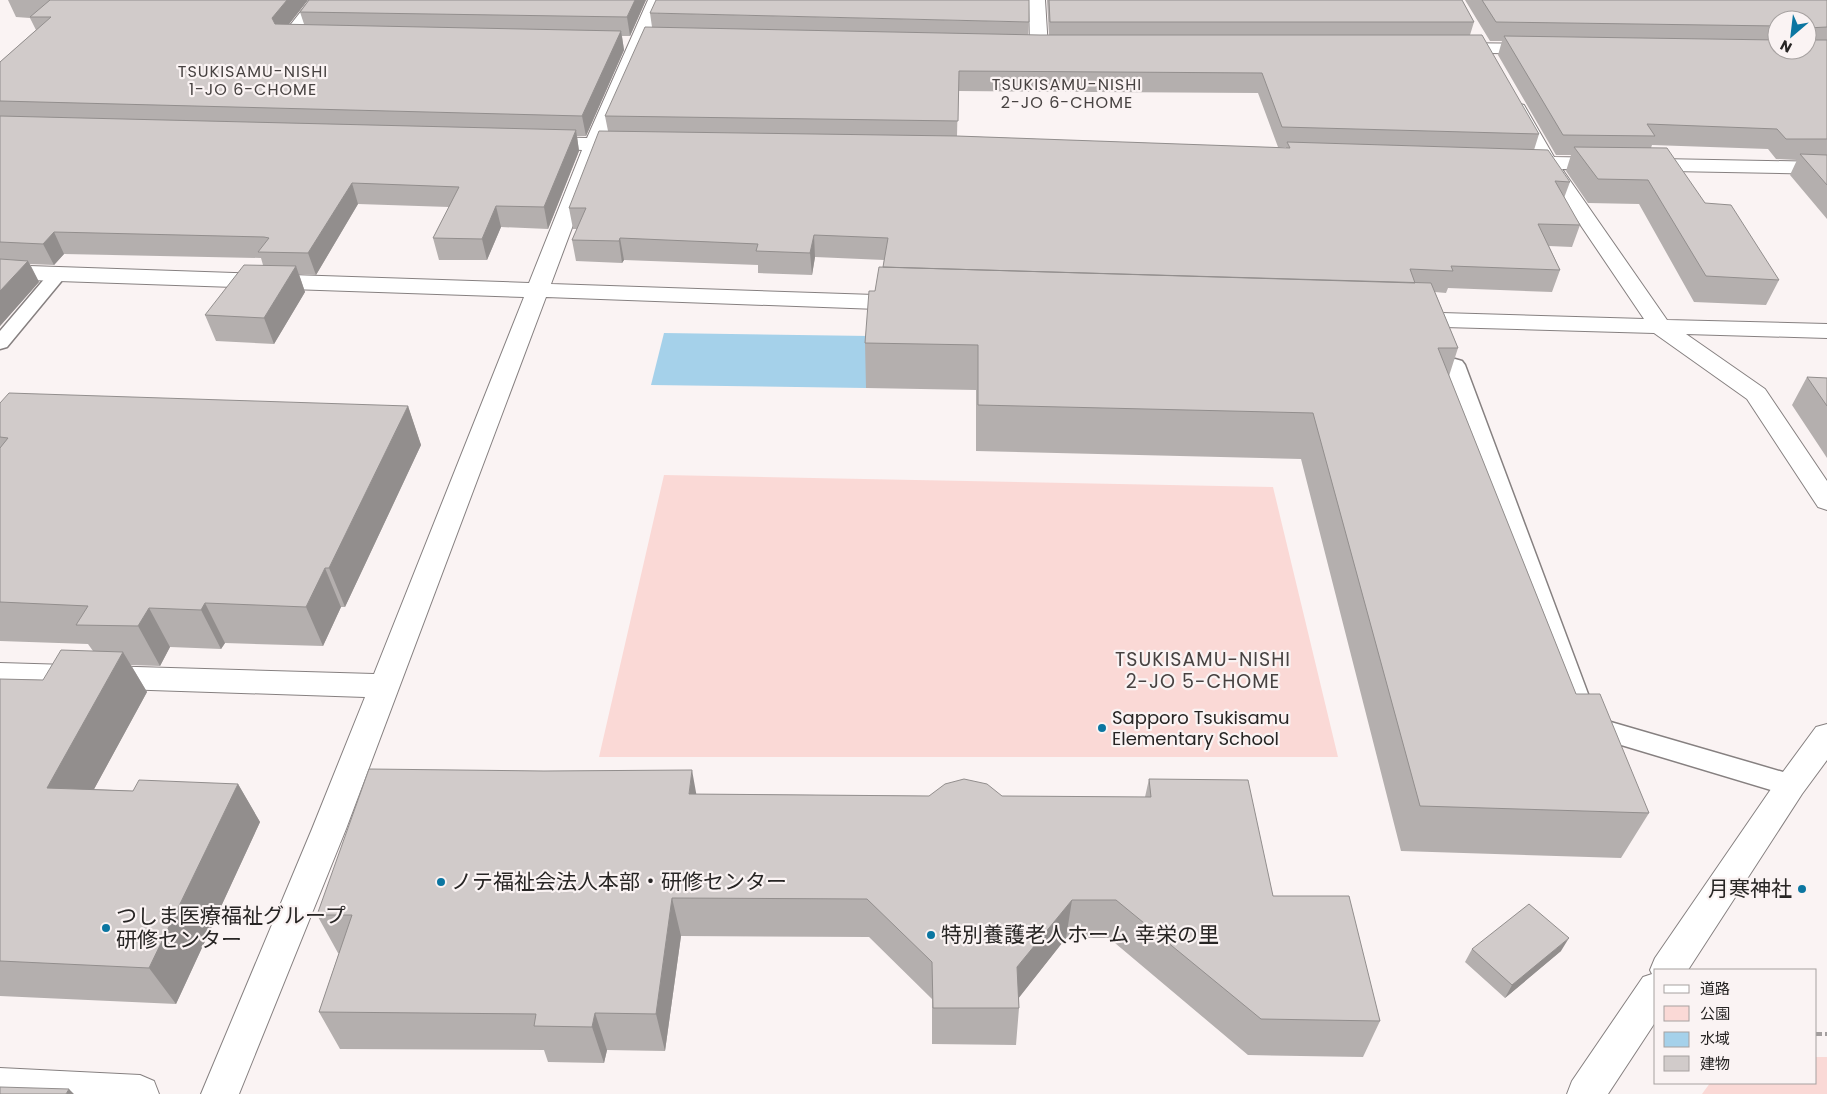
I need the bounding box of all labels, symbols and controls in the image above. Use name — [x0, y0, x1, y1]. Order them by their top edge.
north arrow — [1767, 10, 1817, 60]
text: N — [1777, 35, 1795, 58]
district label: TSUKISAMU-NISHI 1-JO 6-CHOME — [178, 60, 328, 101]
district label: TSUKISAMU-NISHI 2-JO 6-CHOME — [992, 73, 1142, 114]
district label: TSUKISAMU-NISHI 2-JO 5-CHOME — [1115, 646, 1291, 695]
place label: Sapporo Tsukisamu Elementary School — [1112, 705, 1290, 751]
marker: Sapporo Tsukisamu Elementary School — [1096, 722, 1108, 734]
place label: ノテ福祉会法人本部・研修センター — [451, 867, 787, 896]
place label: 月寒神社 — [1708, 874, 1792, 903]
marker: ノテ福祉会法人本部・研修センター — [435, 876, 447, 888]
marker: 月寒神社 — [1796, 883, 1808, 895]
place label: つしま医療福祉グループ 研修センター — [116, 901, 346, 954]
place label: 特別養護老人ホーム 幸栄の里 — [941, 920, 1219, 949]
marker: つしま医療福祉グループ 研修センター — [100, 922, 112, 934]
marker: 特別養護老人ホーム 幸栄の里 — [925, 929, 937, 941]
legend — [1654, 969, 1817, 1084]
text: 道路 — [1700, 978, 1730, 999]
text: 公園 — [1700, 1003, 1730, 1024]
text: 水域 — [1700, 1028, 1730, 1049]
text: 建物 — [1700, 1053, 1730, 1074]

